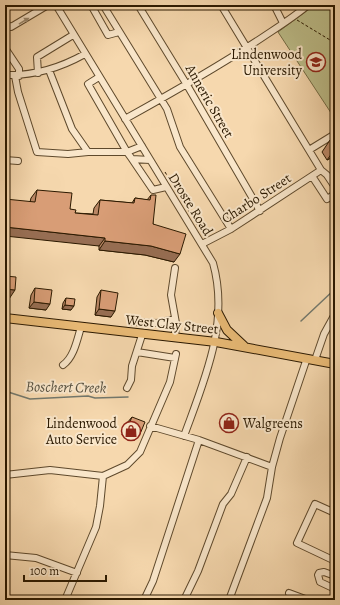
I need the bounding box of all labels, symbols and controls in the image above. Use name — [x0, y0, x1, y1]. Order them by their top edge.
one-way arrow — [18, 17, 30, 24]
place label: Lindenwood University — [231, 45, 303, 80]
school or university icon: Lindenwood University — [305, 51, 327, 73]
street label: Anneric Street — [180, 60, 238, 142]
street label: Droste Road — [164, 169, 218, 240]
street label: Charbo Street — [218, 169, 295, 228]
street label: West Clay Street — [124, 310, 220, 339]
water label: Boschert Creek — [25, 376, 107, 398]
shop icon: Walgreens — [218, 412, 240, 434]
place label: Lindenwood Auto Service — [45, 414, 117, 449]
place label: Walgreens — [242, 414, 303, 433]
shop icon: Lindenwood Auto Service — [120, 420, 142, 442]
scale bar — [24, 557, 106, 583]
text: 100 m — [30, 563, 59, 579]

